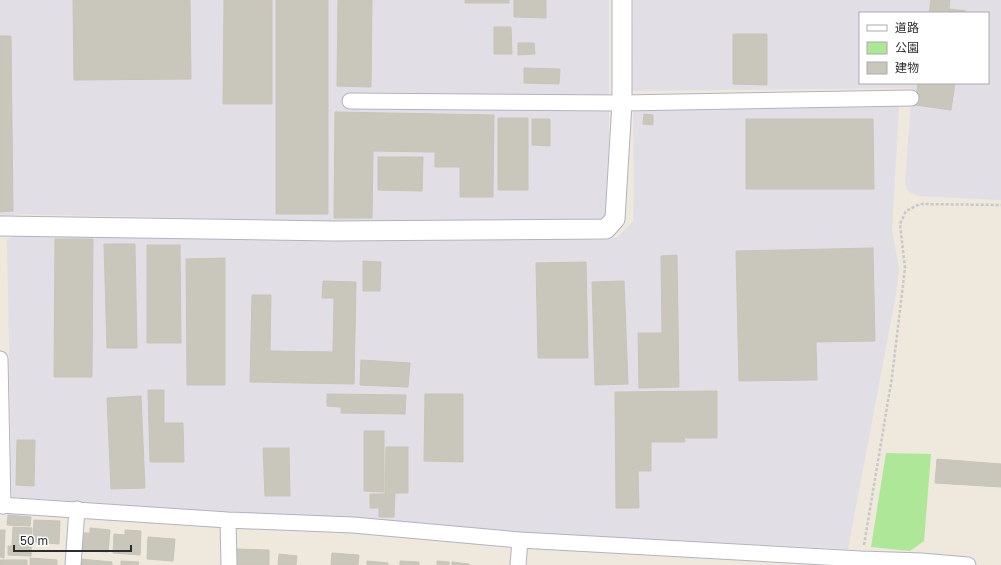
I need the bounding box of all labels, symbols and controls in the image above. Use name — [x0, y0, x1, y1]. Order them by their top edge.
legend — [859, 12, 989, 84]
text: 道路 — [895, 20, 919, 35]
text: 公園 — [895, 40, 919, 55]
text: 建物 — [895, 60, 919, 75]
scale bar — [14, 527, 131, 553]
text: 50 m — [20, 533, 48, 548]

